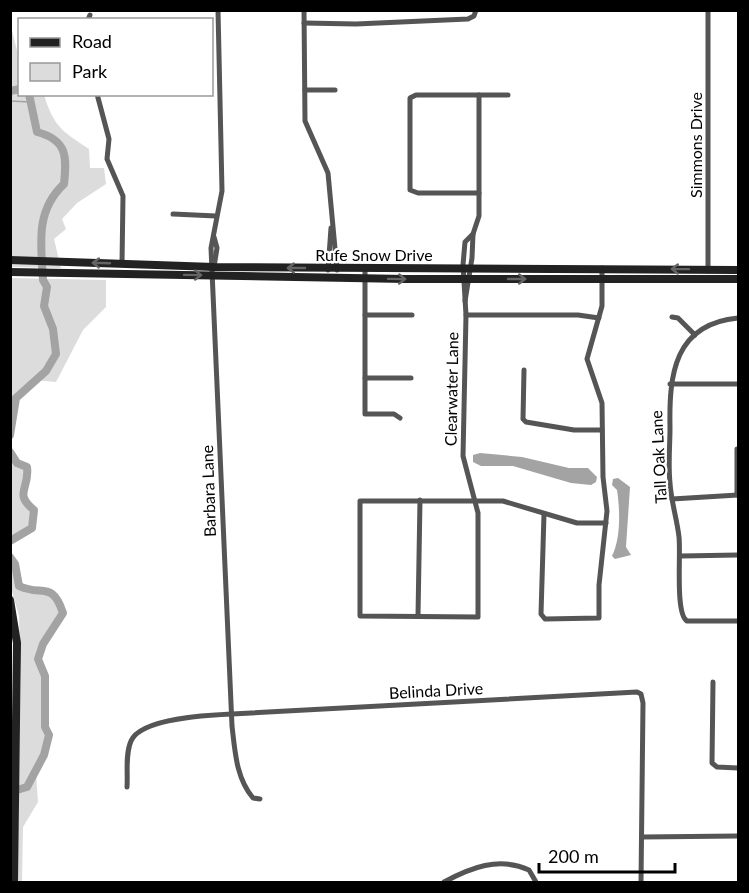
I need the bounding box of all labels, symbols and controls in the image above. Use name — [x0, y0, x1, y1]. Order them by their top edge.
legend — [18, 18, 213, 96]
text: Road — [72, 30, 112, 52]
text: Park — [72, 60, 108, 82]
street label: Simmons Drive — [686, 92, 705, 198]
street label: Rufe Snow Drive — [315, 245, 433, 264]
one-way arrow — [92, 257, 112, 269]
one-way arrow — [287, 262, 307, 274]
one-way arrow — [671, 263, 691, 275]
one-way arrow — [183, 270, 203, 281]
one-way arrow — [387, 273, 407, 285]
one-way arrow — [507, 273, 527, 285]
street label: Clearwater Lane — [441, 332, 461, 446]
street label: Tall Oak Lane — [646, 410, 670, 504]
street label: Barbara Lane — [197, 445, 219, 537]
street label: Belinda Drive — [388, 678, 484, 702]
scale bar — [539, 836, 676, 874]
text: 200 m — [548, 845, 599, 867]

